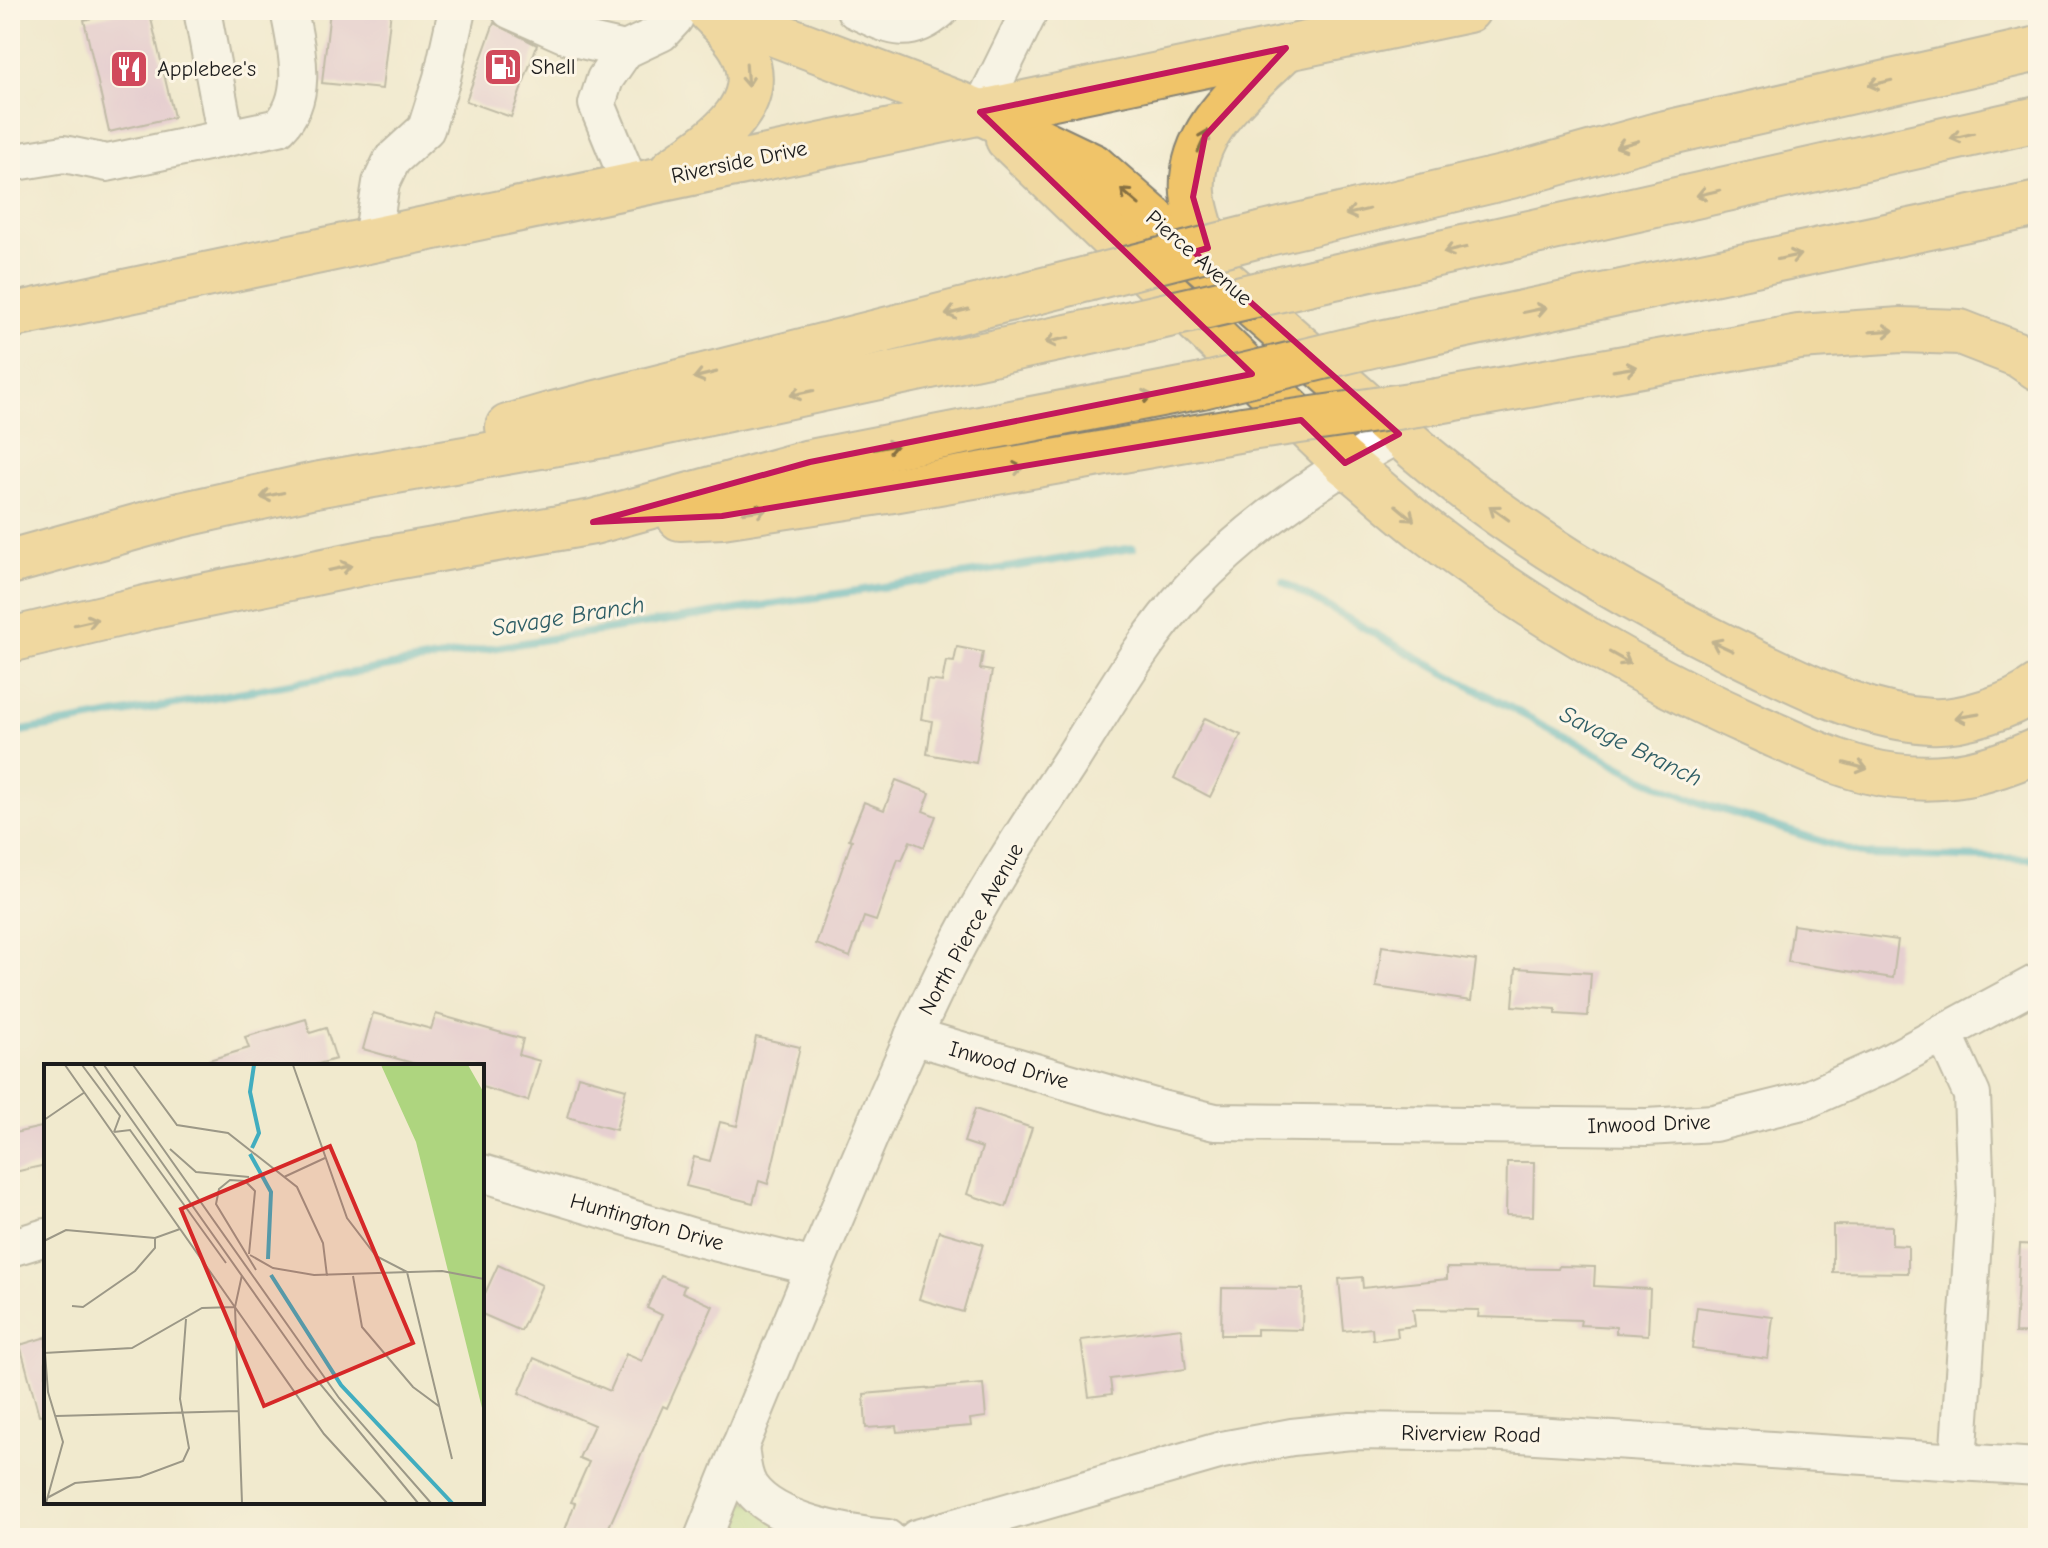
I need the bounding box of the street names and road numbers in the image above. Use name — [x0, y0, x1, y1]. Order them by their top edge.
street label: Riverside Drive — [669, 135, 809, 189]
street label: Pierce Avenue — [1141, 205, 1257, 311]
street label: North Pierce Avenue — [913, 838, 1029, 1020]
street label: Inwood Drive — [946, 1036, 1072, 1094]
street label: Inwood Drive — [1587, 1109, 1711, 1139]
street label: Huntington Drive — [567, 1188, 727, 1256]
street label: Riverview Road — [1401, 1420, 1541, 1448]

